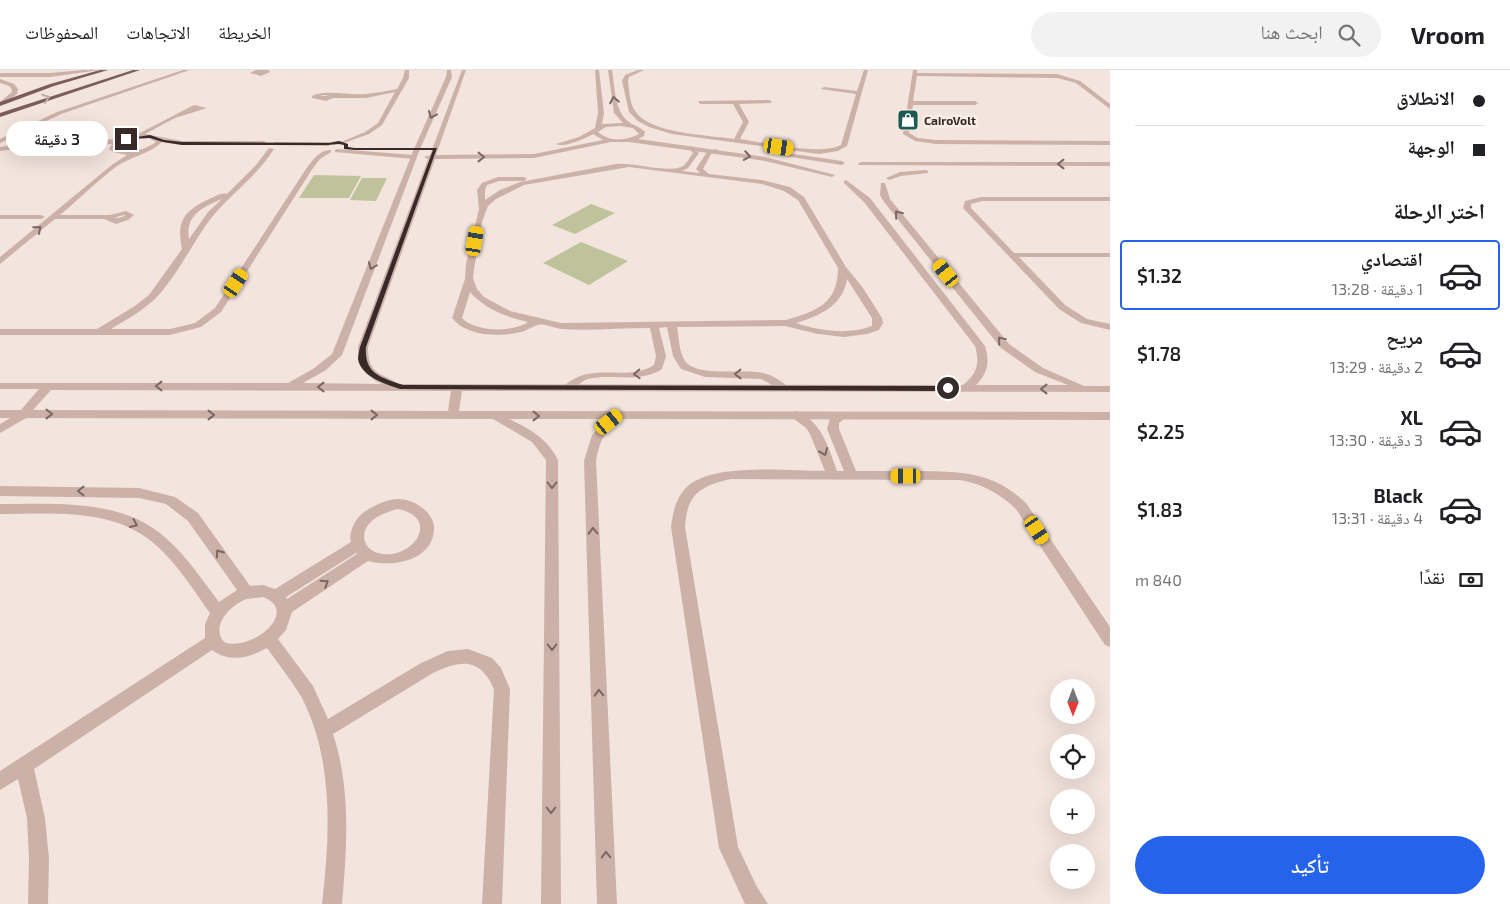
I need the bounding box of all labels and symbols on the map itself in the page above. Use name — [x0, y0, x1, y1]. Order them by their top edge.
one-way arrow — [41, 94, 50, 104]
one-way arrow — [610, 95, 620, 104]
shop icon: CairoVolt — [896, 108, 920, 132]
one-way arrow — [428, 110, 438, 119]
place label: CairoVolt — [924, 113, 976, 127]
callout: 3 دقيقة — [6, 122, 108, 156]
route end — [115, 128, 137, 150]
car — [763, 137, 794, 157]
one-way arrow — [743, 150, 751, 161]
one-way arrow — [477, 152, 485, 162]
one-way arrow — [1057, 159, 1065, 169]
one-way arrow — [896, 211, 904, 220]
car — [465, 225, 484, 257]
one-way arrow — [32, 226, 41, 235]
car — [930, 257, 961, 289]
one-way arrow — [368, 261, 378, 270]
car — [221, 266, 250, 300]
one-way arrow — [997, 337, 1006, 346]
one-way arrow — [633, 369, 641, 380]
one-way arrow — [734, 369, 742, 379]
route start — [937, 377, 959, 399]
one-way arrow — [155, 381, 162, 391]
one-way arrow — [317, 382, 325, 392]
one-way arrow — [1040, 384, 1048, 394]
car — [592, 407, 625, 437]
one-way arrow — [45, 409, 53, 419]
one-way arrow — [208, 410, 215, 420]
one-way arrow — [370, 410, 378, 420]
one-way arrow — [532, 411, 540, 421]
one-way arrow — [818, 447, 828, 456]
car — [891, 469, 921, 484]
one-way arrow — [547, 481, 557, 489]
one-way arrow — [77, 486, 84, 496]
car — [1022, 513, 1051, 547]
one-way arrow — [129, 518, 138, 529]
one-way arrow — [587, 526, 598, 534]
one-way arrow — [216, 549, 225, 559]
one-way arrow — [319, 580, 328, 589]
one-way arrow — [547, 644, 557, 651]
north arrow — [1050, 679, 1095, 724]
one-way arrow — [594, 689, 604, 696]
one-way arrow — [546, 806, 556, 814]
one-way arrow — [600, 851, 611, 859]

